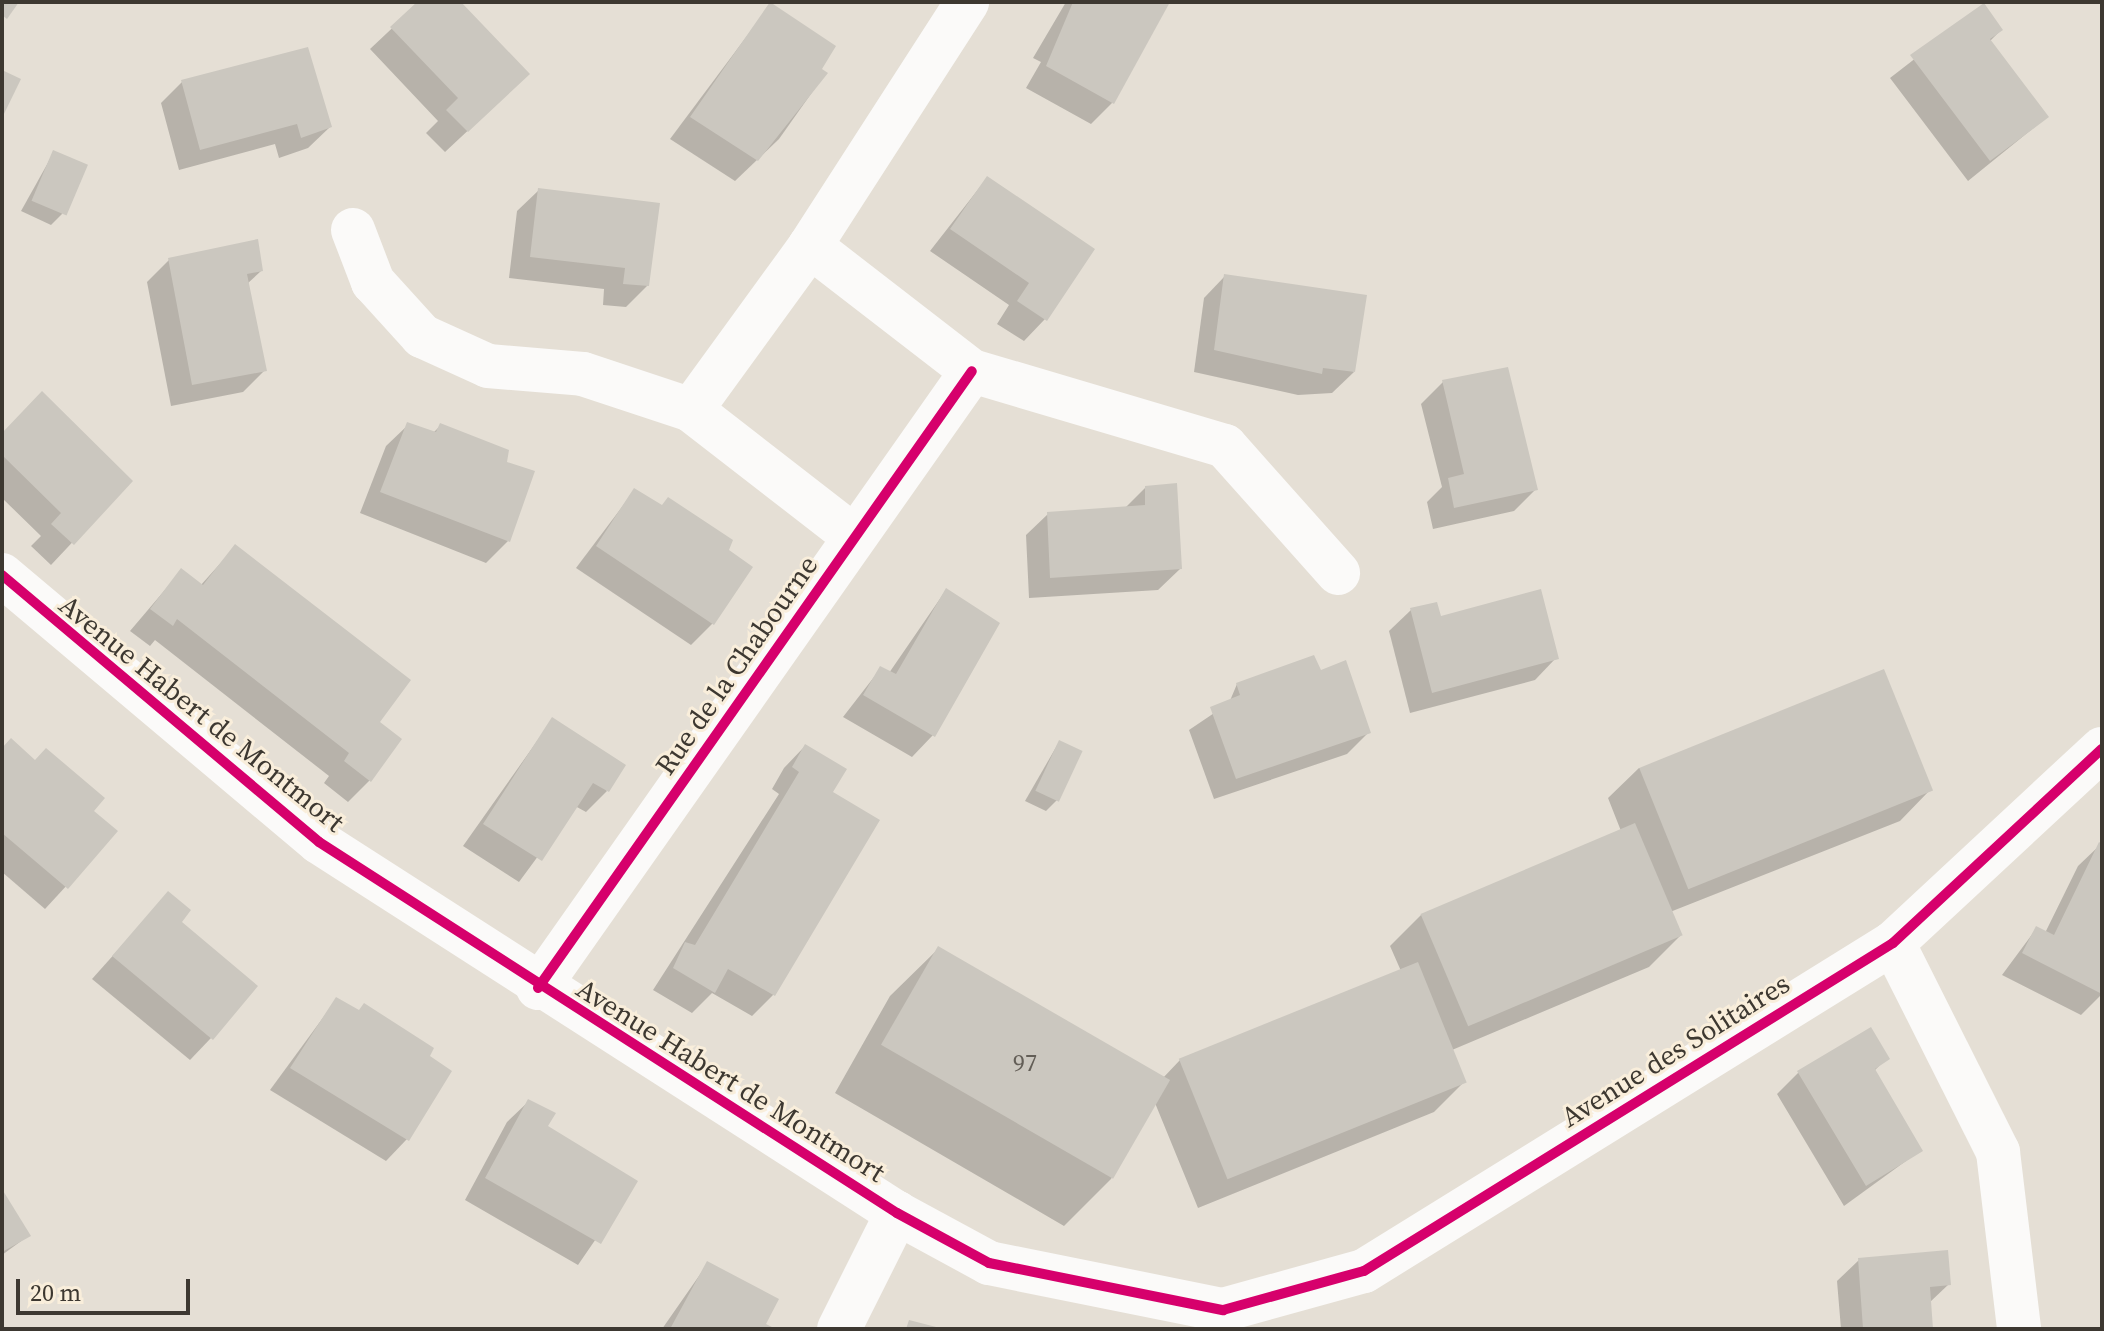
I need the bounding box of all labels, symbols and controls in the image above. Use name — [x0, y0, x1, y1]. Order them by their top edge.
street label: Rue de la Chabourne — [648, 549, 824, 781]
street label: Avenue Habert de Montmort — [53, 587, 351, 839]
street label: Avenue des Solitaires — [1555, 966, 1795, 1134]
street label: Avenue Habert de Montmort — [571, 971, 891, 1189]
house number: 97 — [1013, 1049, 1037, 1077]
scale bar — [20, 1263, 194, 1313]
text: 20 m — [30, 1276, 81, 1309]

